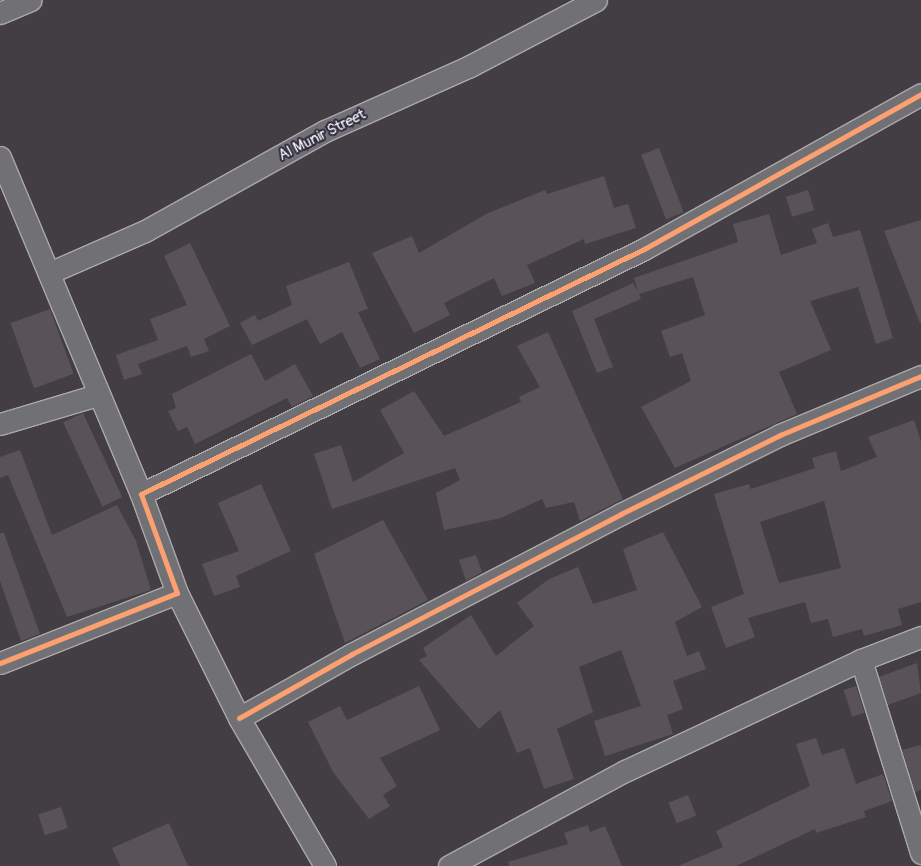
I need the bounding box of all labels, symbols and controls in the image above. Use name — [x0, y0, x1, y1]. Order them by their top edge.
street label: Al Munir Street — [275, 105, 369, 165]

